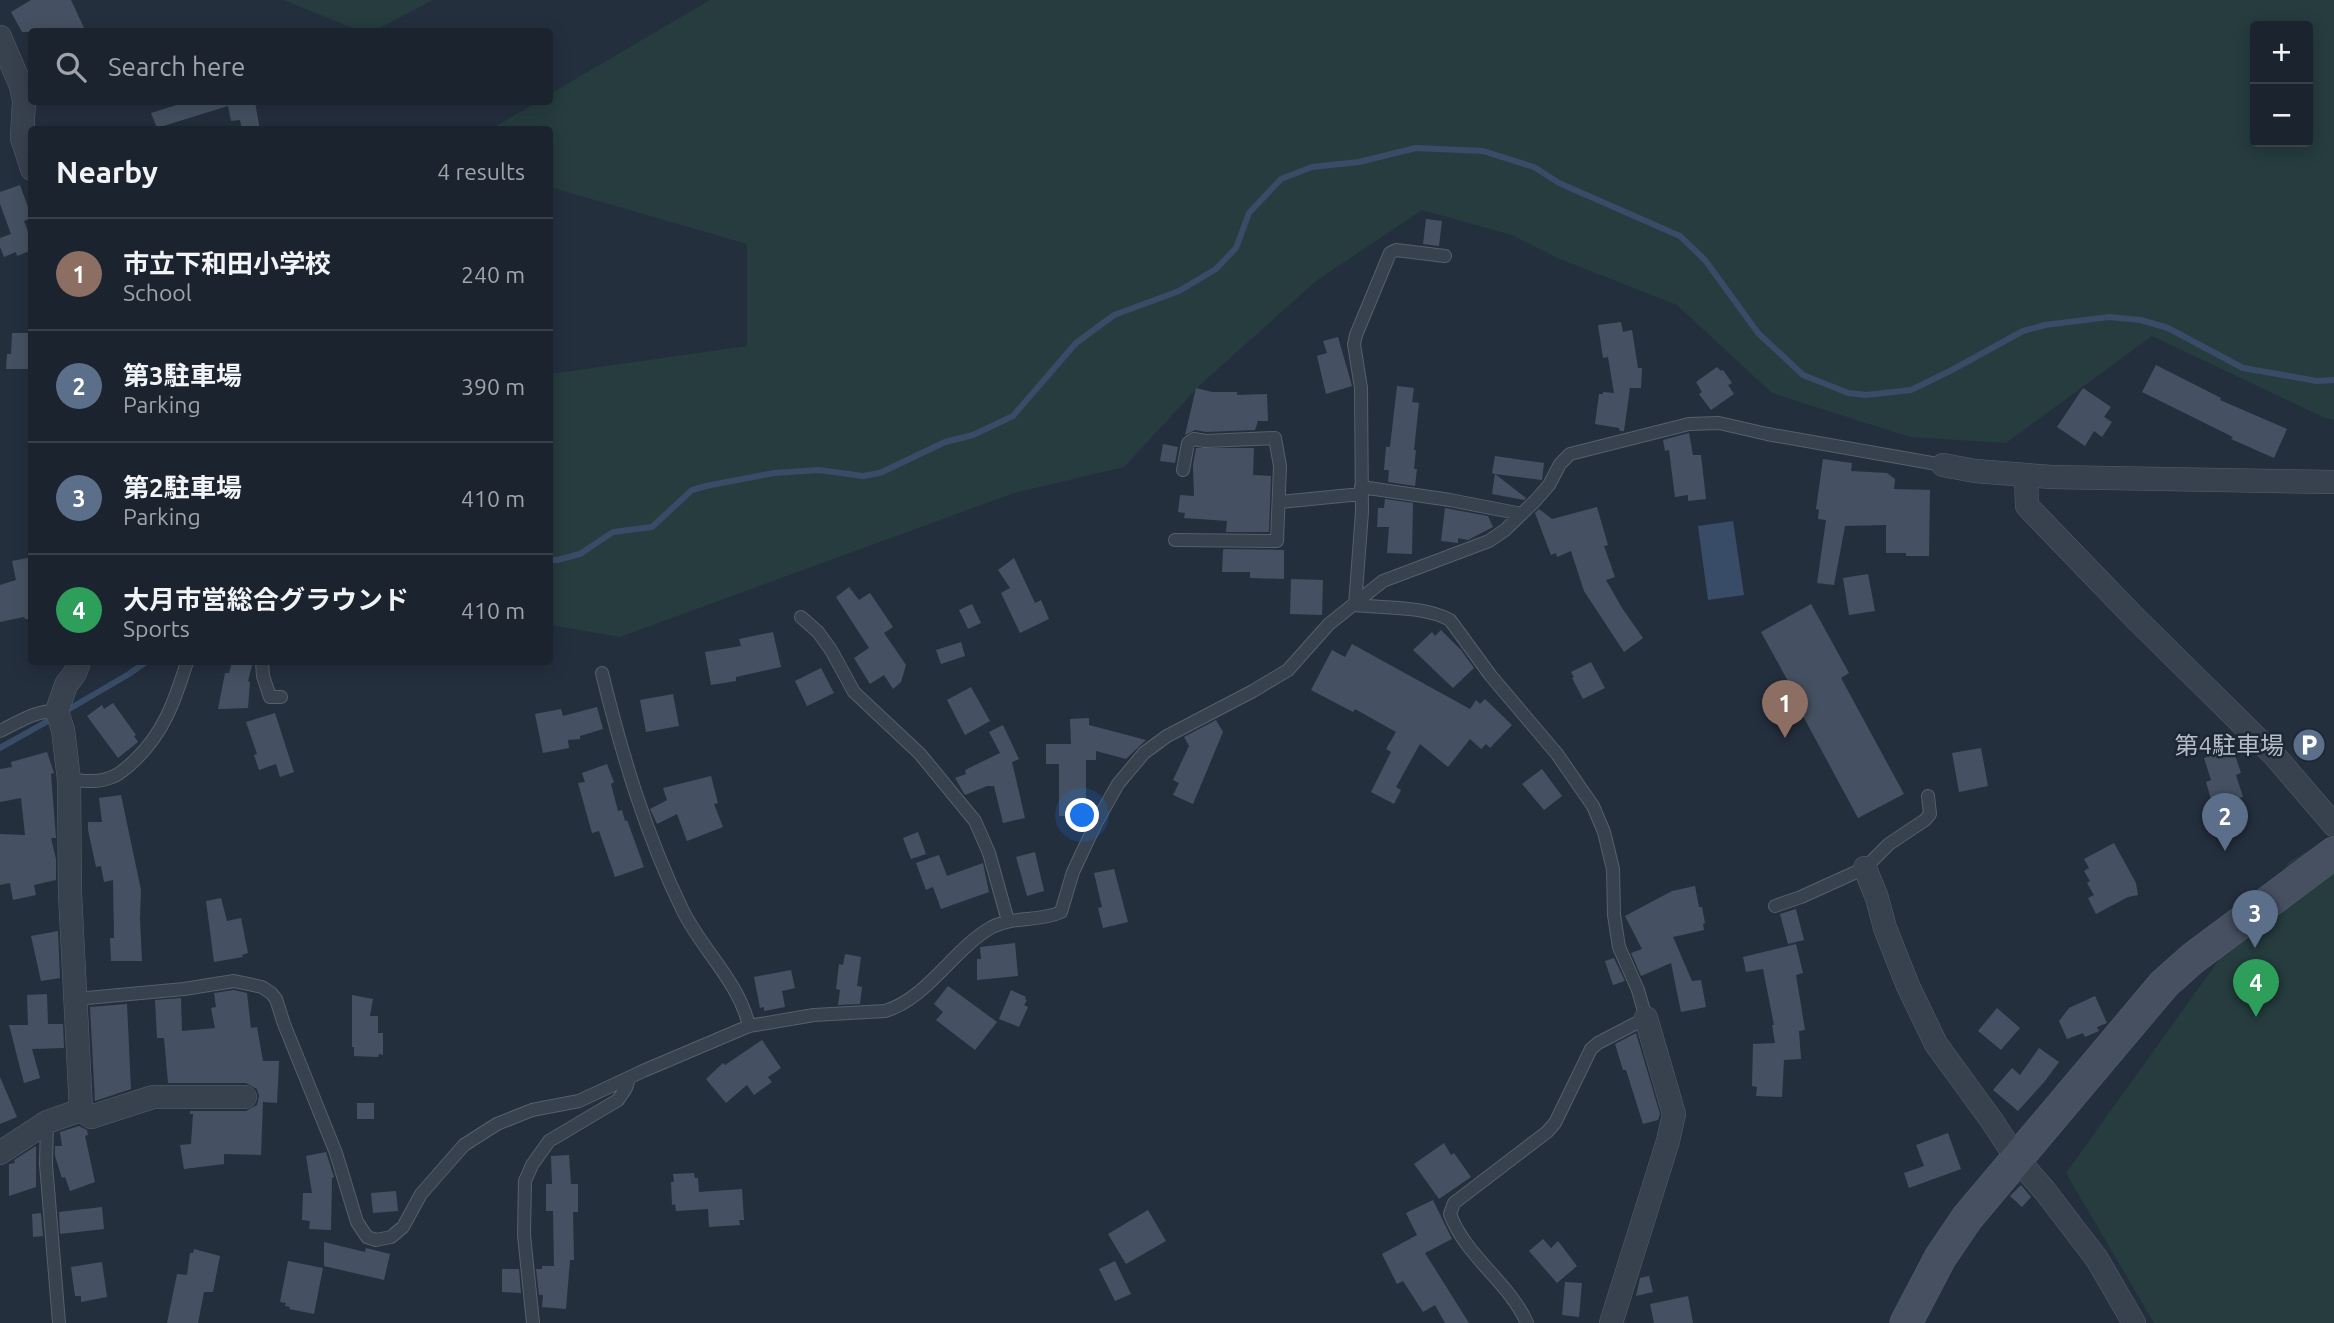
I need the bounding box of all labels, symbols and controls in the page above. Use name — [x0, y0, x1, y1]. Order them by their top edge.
map controls — [2250, 21, 2313, 147]
button: + — [2250, 21, 2313, 84]
search box — [28, 28, 553, 105]
icon: search — [52, 48, 90, 86]
text: Search here — [108, 52, 245, 81]
button: − — [2250, 84, 2313, 147]
text: Nearby — [56, 155, 158, 189]
text: 4 results — [437, 159, 525, 184]
text: 市立下和田小学校 — [123, 249, 331, 278]
text: 1 — [73, 262, 85, 287]
text: 240 m — [461, 262, 525, 287]
text: School — [123, 280, 192, 305]
text: 第3駐車場 — [123, 361, 242, 390]
text: 2 — [73, 374, 85, 399]
text: 390 m — [461, 374, 525, 399]
text: Parking — [123, 392, 201, 417]
text: 第2駐車場 — [123, 473, 242, 502]
text: 3 — [73, 486, 85, 511]
text: 410 m — [461, 486, 525, 511]
text: Parking — [123, 504, 201, 529]
text: 大月市営総合グラウンド — [123, 585, 409, 614]
text: 4 — [73, 598, 85, 623]
text: 410 m — [461, 598, 525, 623]
text: Sports — [123, 616, 190, 641]
pin: 1 — [1762, 680, 1808, 738]
parking icon: 第4駐車場 — [2290, 726, 2328, 764]
place label: 第4駐車場 — [2174, 732, 2284, 759]
pin: 2 — [2202, 793, 2248, 851]
your location — [1065, 798, 1099, 832]
pin: 3 — [2232, 890, 2278, 948]
pin: 4 — [2233, 959, 2279, 1017]

